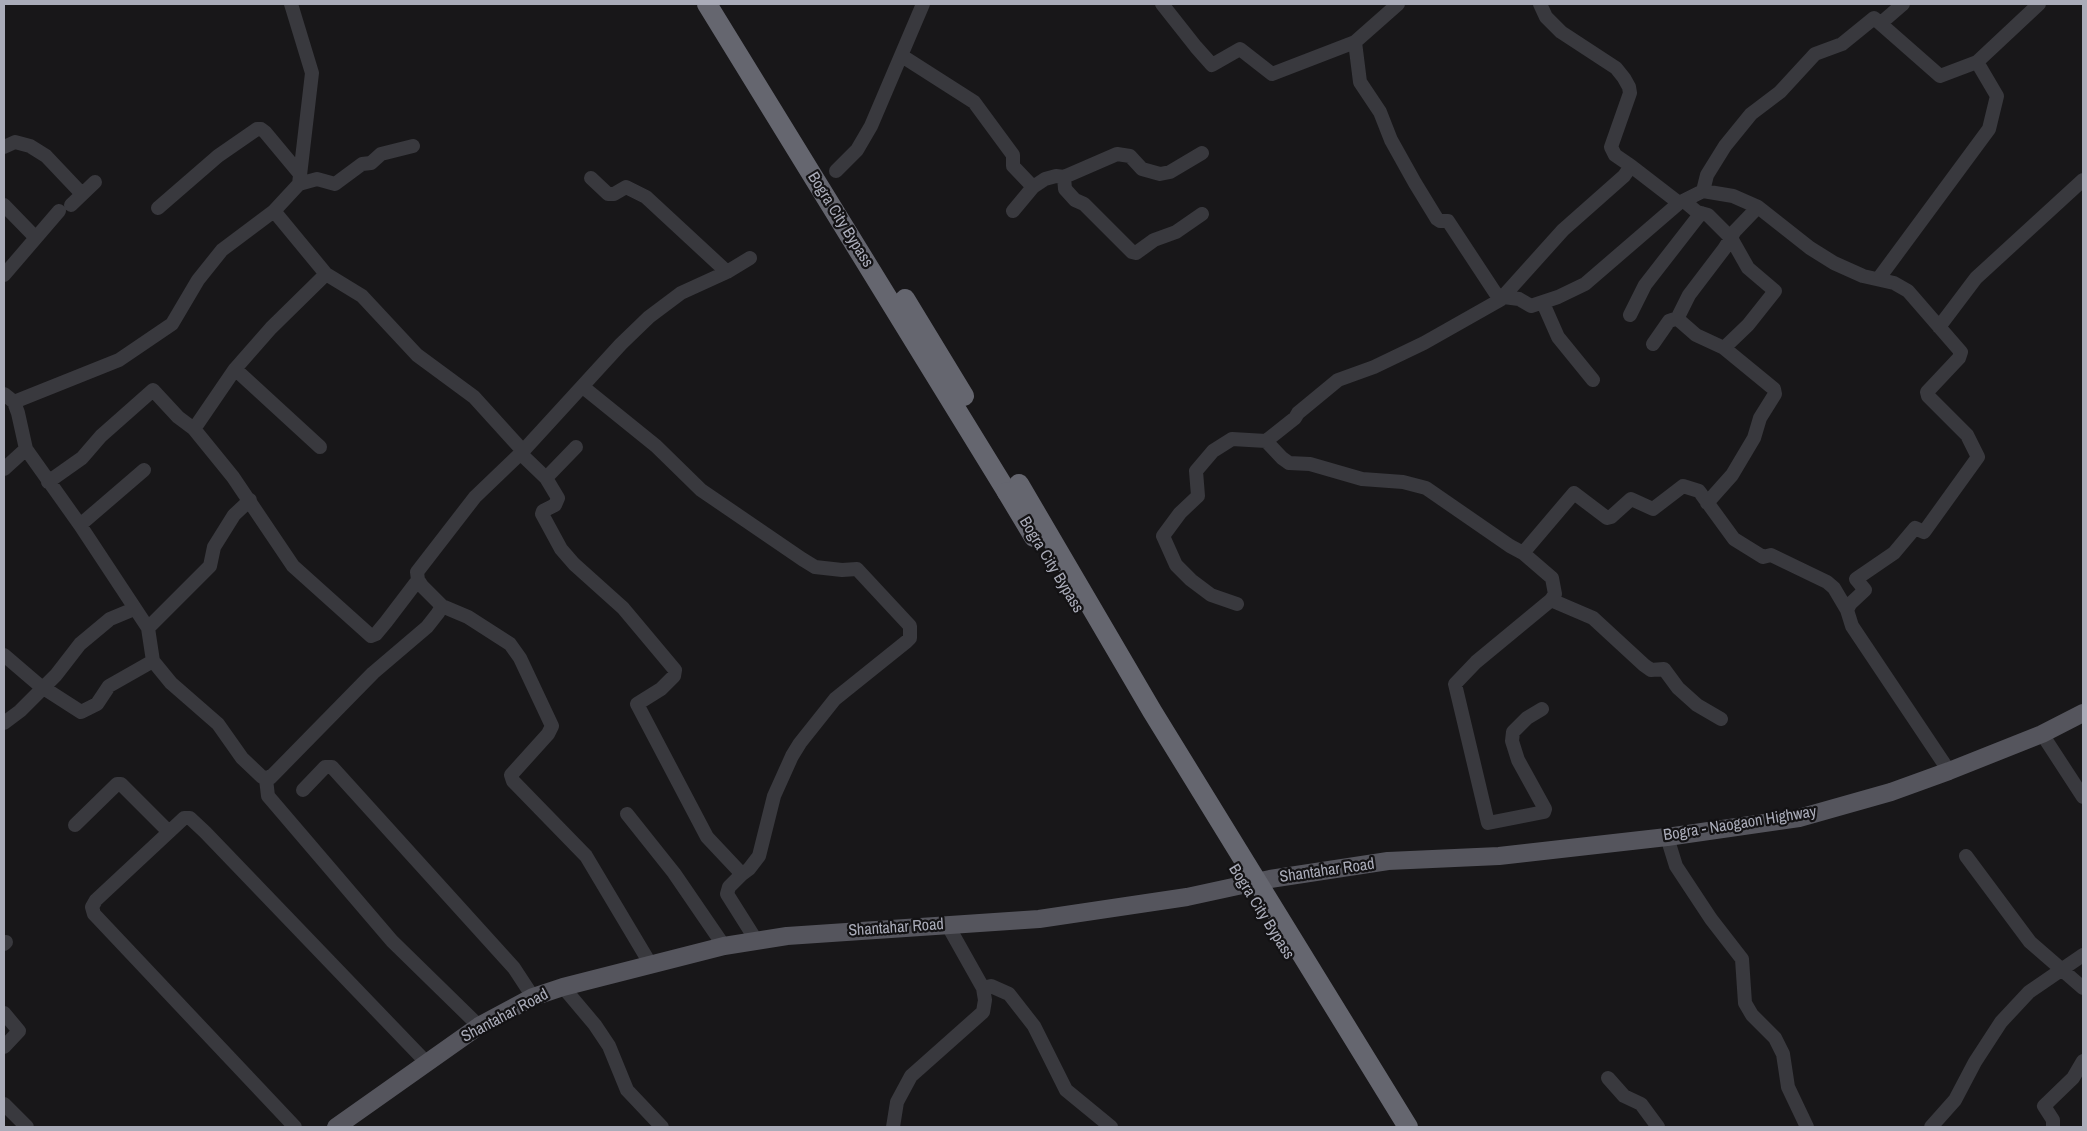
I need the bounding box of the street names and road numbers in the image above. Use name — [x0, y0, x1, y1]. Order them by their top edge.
street label: Bogra City Bypass — [803, 169, 877, 271]
street label: Bogra City Bypass — [1015, 513, 1087, 617]
street label: Bogra - Naogaon Highway — [1662, 802, 1818, 846]
street label: Shantahar Road — [1278, 855, 1376, 887]
street label: Bogra City Bypass — [1224, 861, 1298, 963]
street label: Shantahar Road — [848, 915, 944, 941]
street label: Shantahar Road — [458, 985, 552, 1047]

